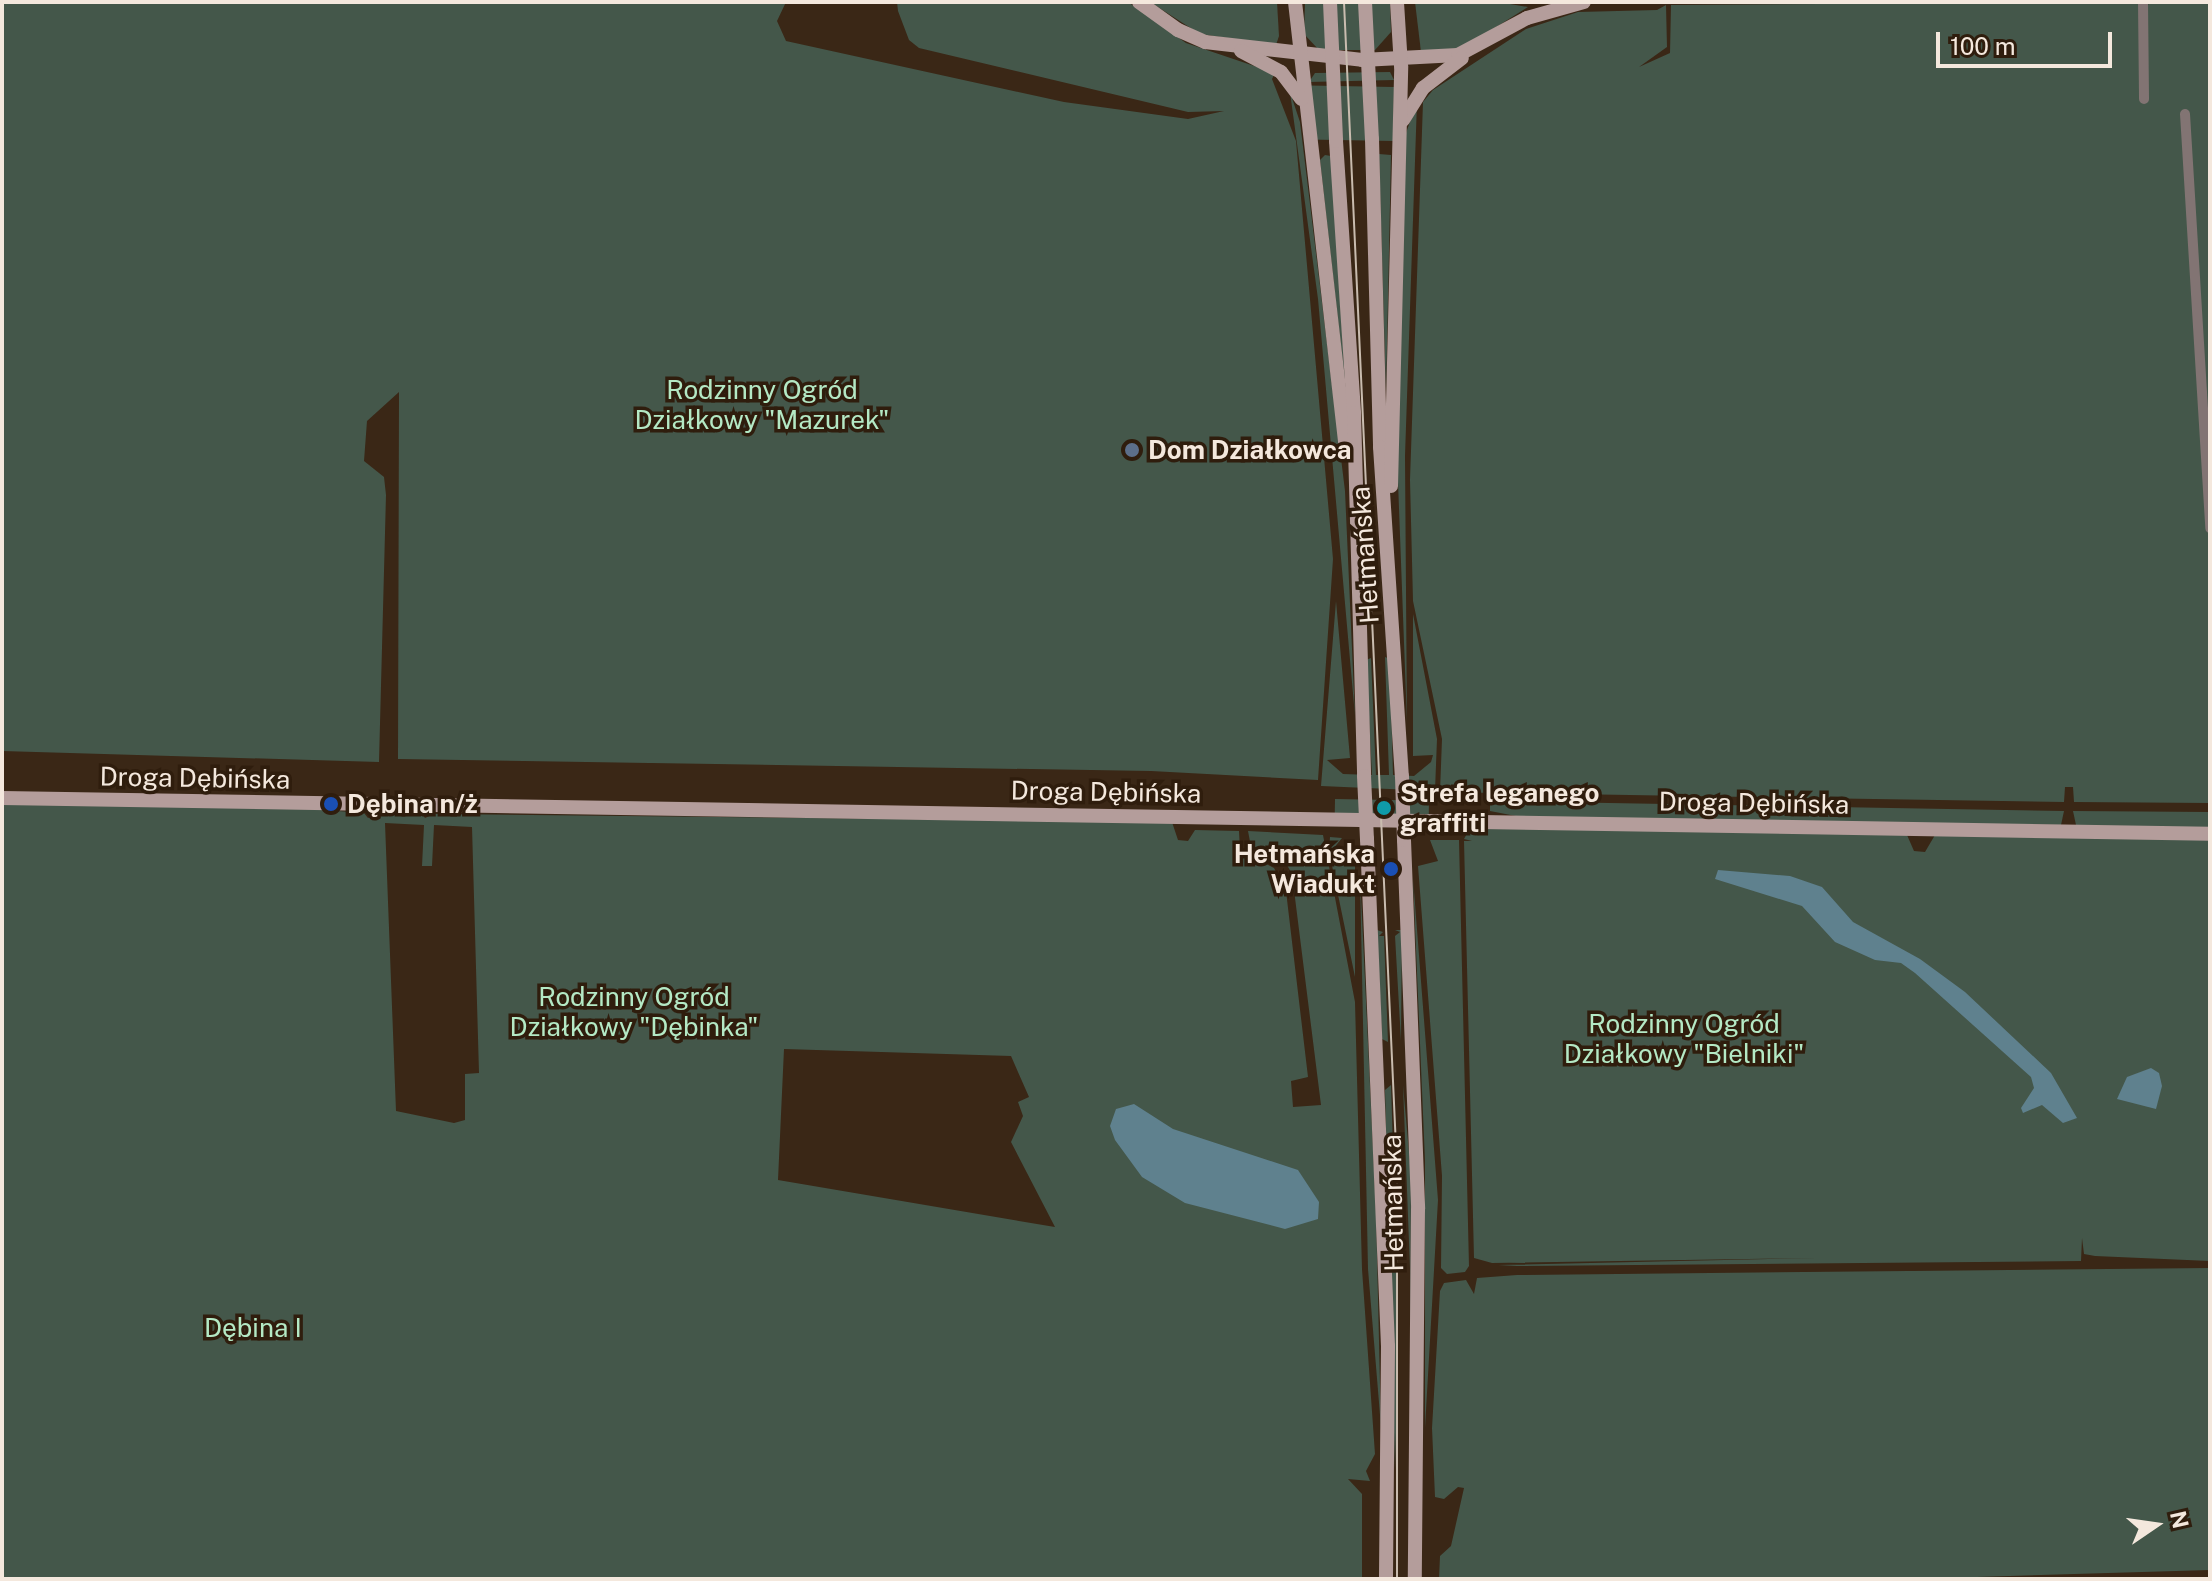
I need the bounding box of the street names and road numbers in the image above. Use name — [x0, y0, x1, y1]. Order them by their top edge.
street label: Hetmańska — [1345, 485, 1385, 625]
street label: Droga Dębińska — [99, 761, 291, 795]
street label: Droga Dębińska — [1010, 775, 1202, 809]
street label: Droga Dębińska — [1658, 786, 1850, 820]
street label: Hetmańska — [1376, 1134, 1410, 1272]

